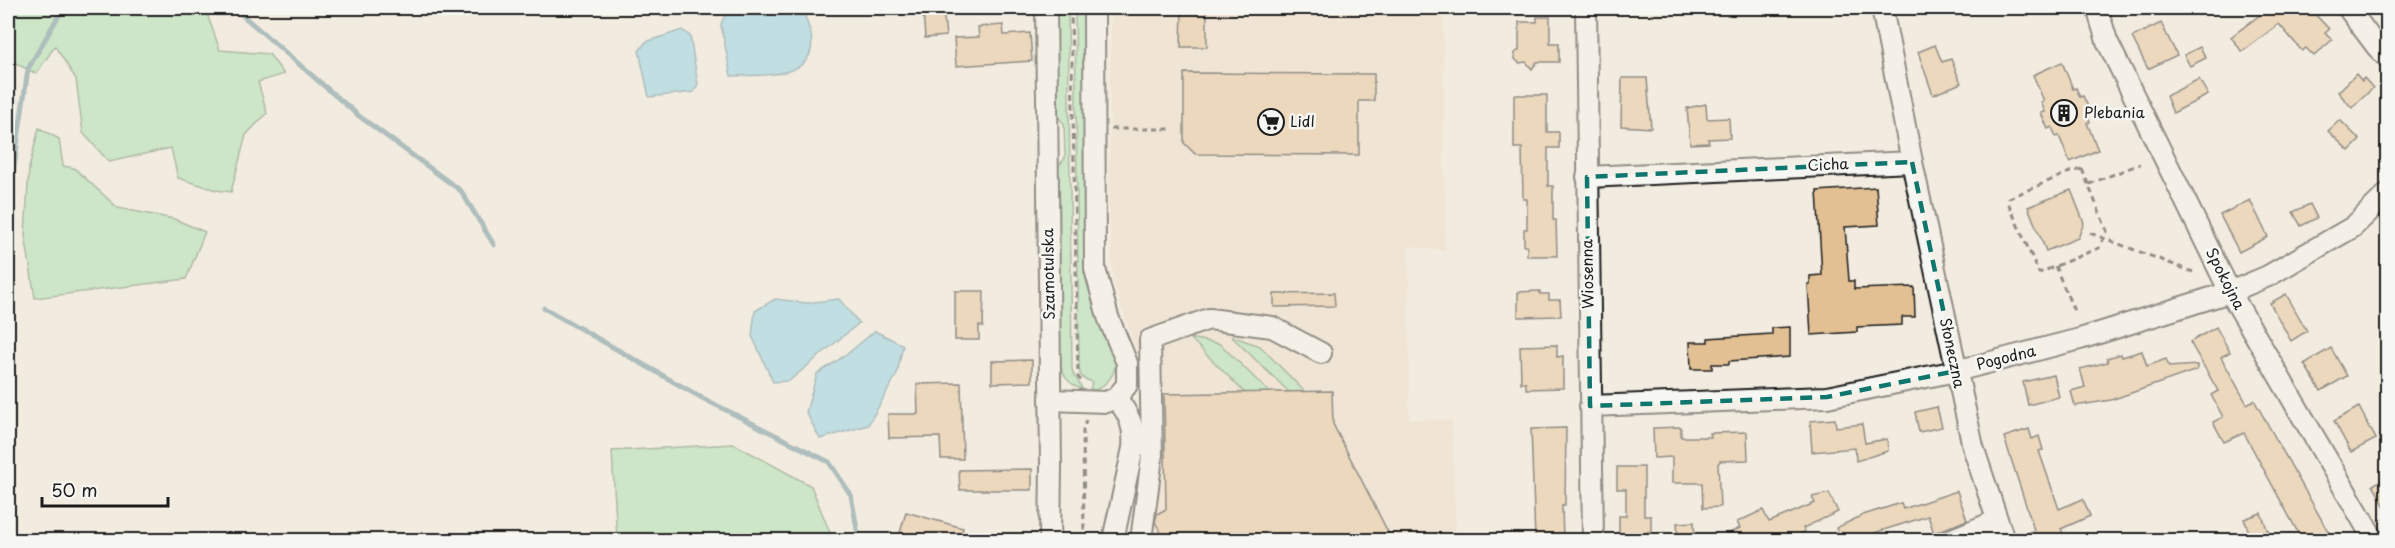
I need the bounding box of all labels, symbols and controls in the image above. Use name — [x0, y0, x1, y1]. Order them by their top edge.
building icon: Plebania — [2049, 98, 2079, 128]
place label: Plebania — [2084, 100, 2145, 123]
supermarket icon: Lidl — [1256, 107, 1286, 137]
place label: Lidl — [1290, 109, 1315, 132]
street label: Cicha — [1807, 151, 1850, 176]
street label: Szamotulska — [1035, 227, 1060, 320]
street label: Wiosenna — [1574, 238, 1599, 309]
street label: Spokojna — [2201, 243, 2252, 314]
street label: Słoneczna — [1935, 315, 1972, 391]
street label: Pogodna — [1973, 338, 2038, 375]
scale bar — [42, 470, 168, 508]
text: 50 m — [51, 476, 98, 503]

